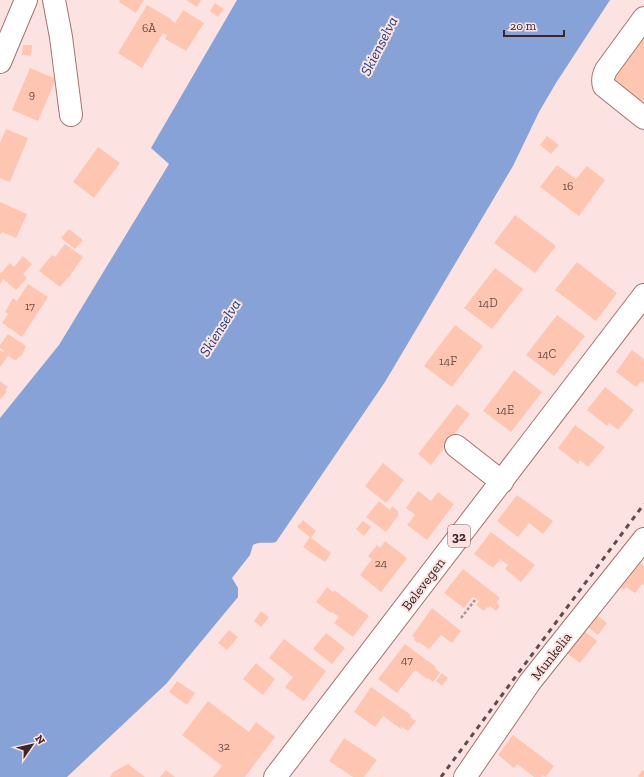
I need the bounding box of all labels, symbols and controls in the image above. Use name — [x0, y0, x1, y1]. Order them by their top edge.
scale bar — [504, 12, 564, 38]
water label: Skienselva — [357, 14, 401, 78]
text: 20 m — [510, 19, 537, 33]
house number: 6A — [142, 21, 156, 35]
house number: 9 — [29, 87, 35, 101]
house number: 16 — [563, 179, 574, 193]
water label: Skienselva — [196, 296, 244, 360]
house number: 14D — [478, 296, 498, 310]
house number: 17 — [25, 299, 35, 313]
house number: 14C — [538, 347, 557, 361]
house number: 14F — [439, 354, 457, 368]
house number: 14E — [496, 403, 514, 417]
road number: 32 — [448, 525, 470, 547]
street label: Bølevegen — [398, 555, 449, 614]
house number: 24 — [375, 556, 388, 570]
street label: Munkelia — [527, 629, 575, 684]
house number: 47 — [401, 653, 413, 667]
north arrow — [12, 725, 52, 765]
text: N — [32, 733, 48, 747]
house number: 32 — [218, 739, 230, 753]

